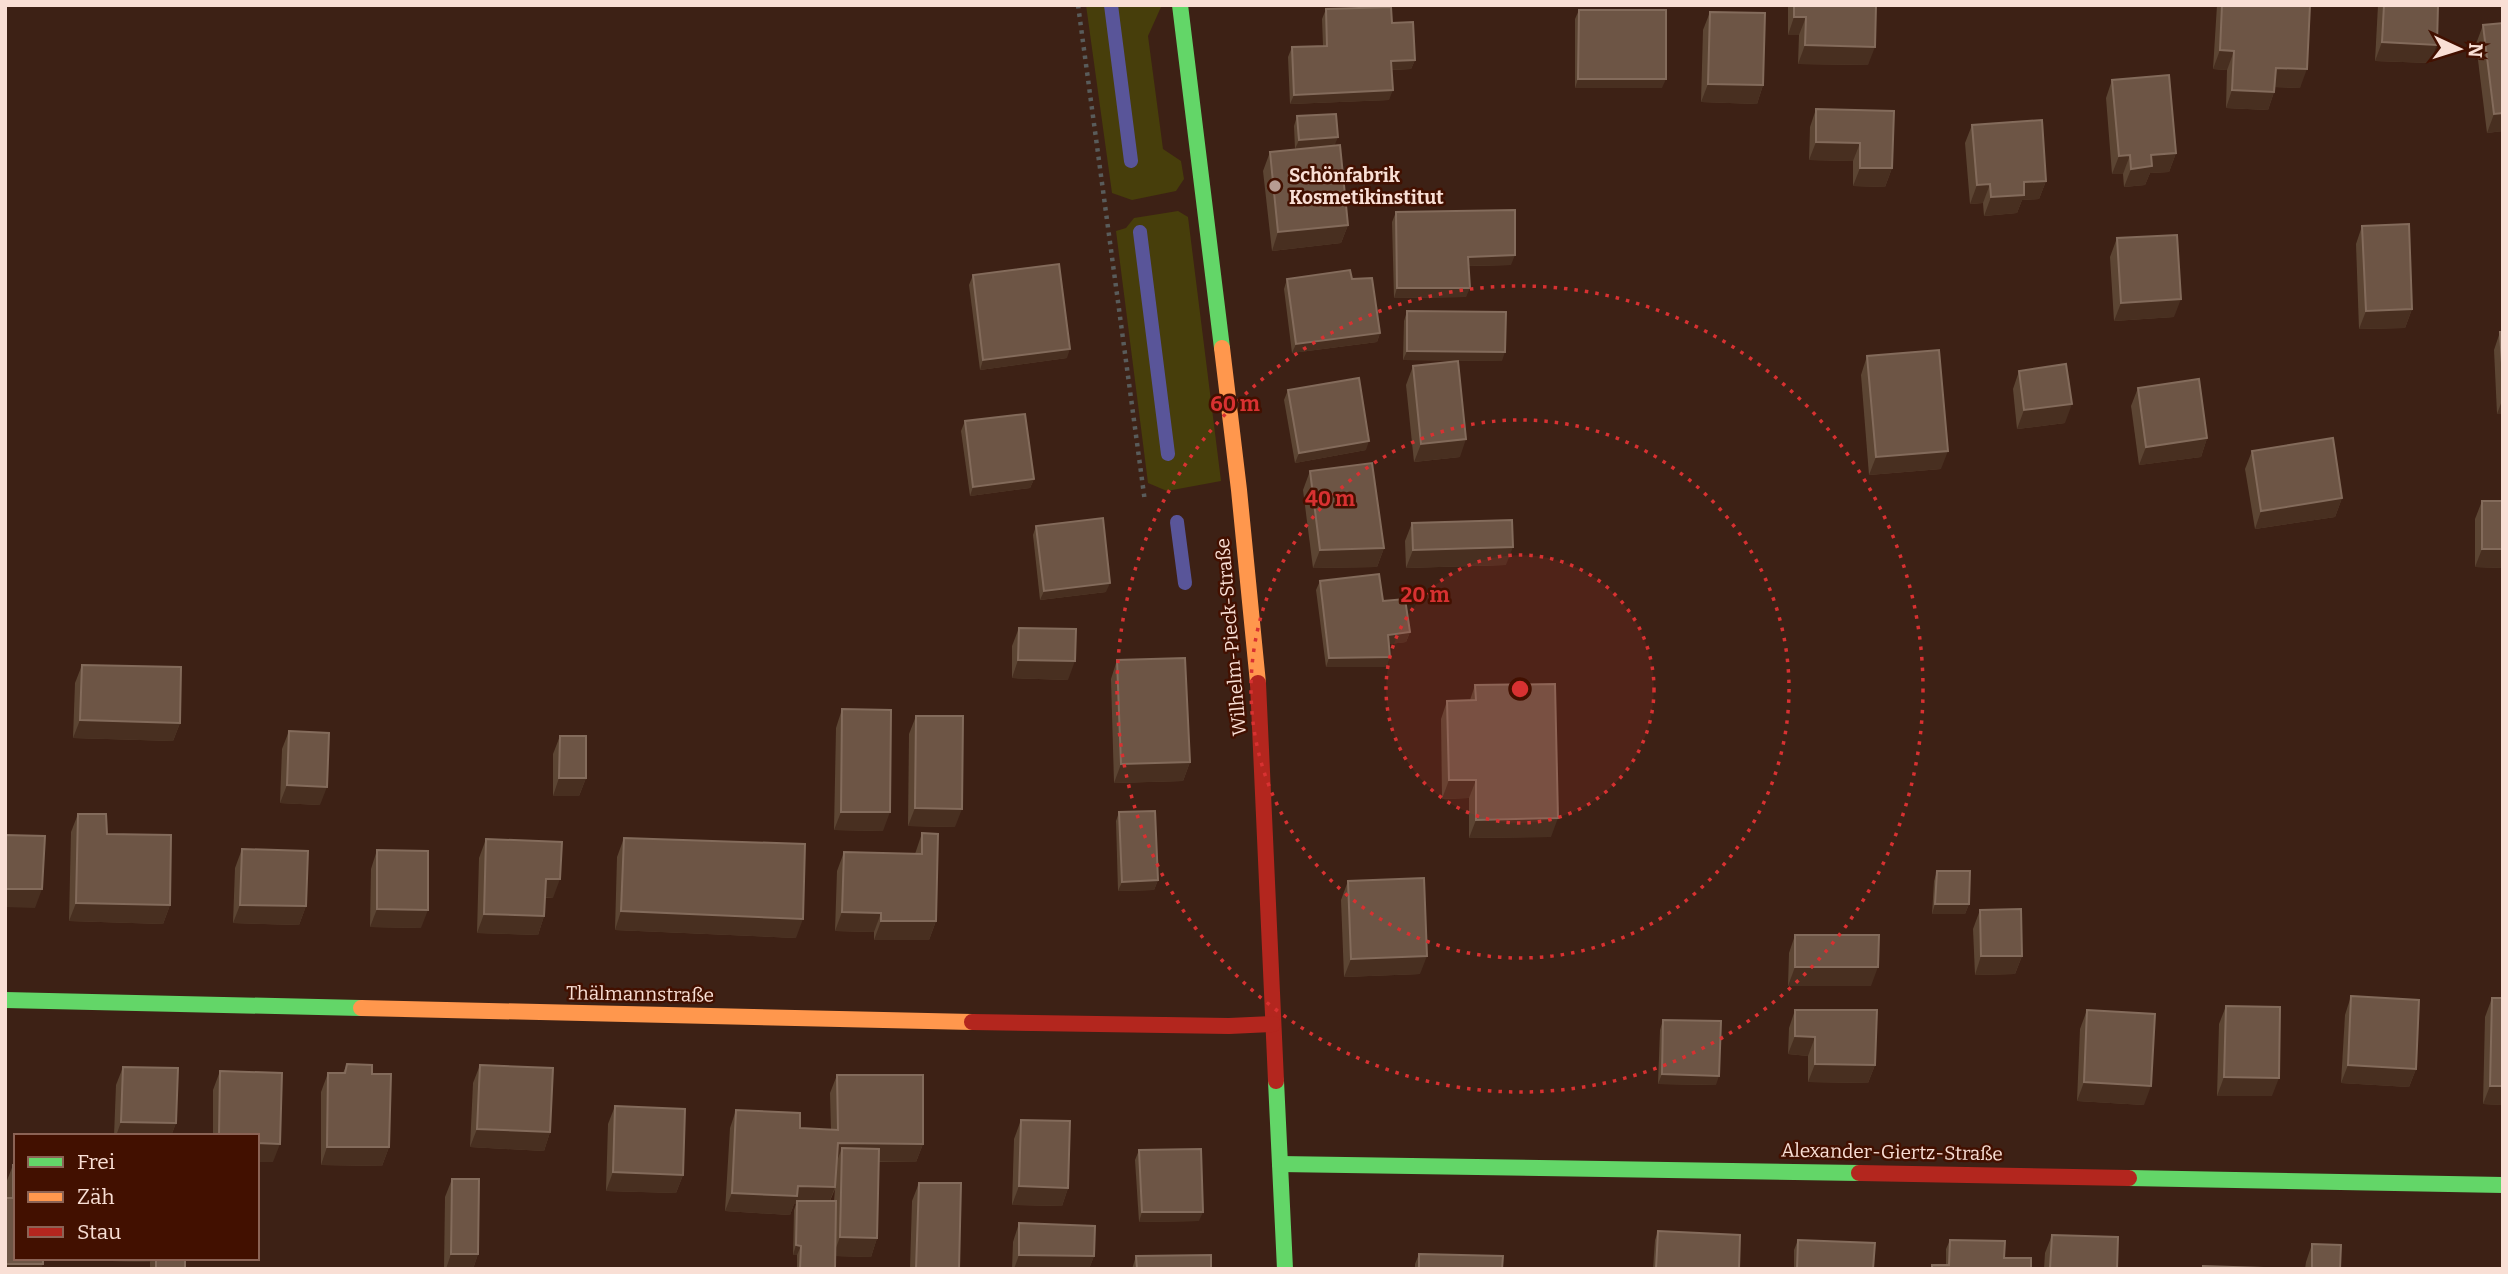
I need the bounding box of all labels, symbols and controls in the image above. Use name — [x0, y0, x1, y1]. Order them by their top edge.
north arrow — [2424, 14, 2494, 84]
text: N — [2463, 42, 2487, 59]
place label: Schönfabrik Kosmetikinstitut — [1289, 164, 1444, 209]
marker: Schönfabrik Kosmetikinstitut — [1267, 178, 1283, 194]
text: 60 m — [1210, 391, 1260, 417]
text: 40 m — [1305, 486, 1355, 512]
street label: Wilhelm-Pieck-Straße — [1211, 537, 1251, 737]
text: 20 m — [1401, 582, 1449, 608]
centre of rings — [1508, 677, 1532, 701]
street label: Thälmannstraße — [566, 981, 714, 1007]
legend — [14, 1134, 259, 1260]
street label: Alexander-Giertz-Straße — [1781, 1139, 2003, 1165]
text: Frei — [77, 1149, 115, 1175]
text: Zäh — [77, 1184, 115, 1210]
text: Stau — [77, 1219, 121, 1245]

